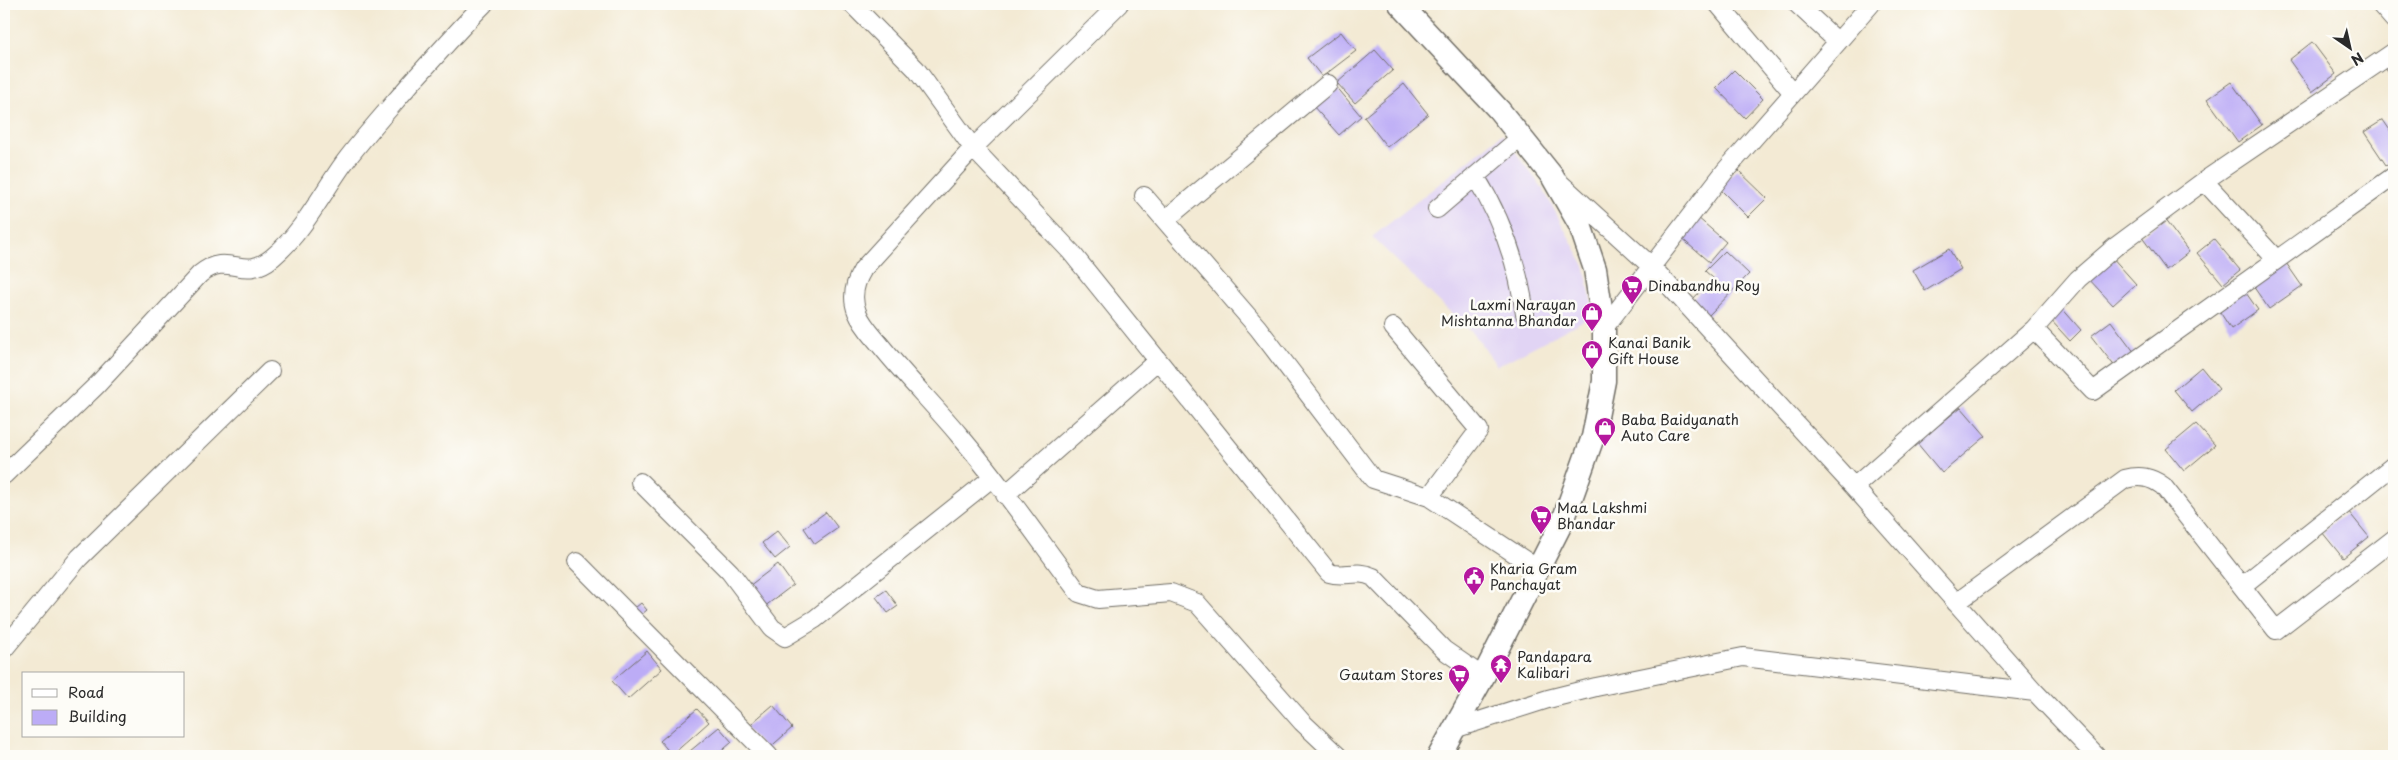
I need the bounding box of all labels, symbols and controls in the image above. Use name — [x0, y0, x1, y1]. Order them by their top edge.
north arrow — [2326, 22, 2376, 72]
text: N — [2347, 47, 2368, 71]
supermarket icon: Dinabandhu Roy — [1620, 274, 1644, 305]
place label: Dinabandhu Roy — [1648, 275, 1760, 296]
place label: Laxmi Narayan Mishtanna Bhandar — [1441, 294, 1577, 331]
shop icon: Laxmi Narayan Mishtanna Bhandar — [1580, 301, 1604, 332]
place label: Kanai Banik Gift House — [1608, 332, 1692, 369]
shop icon: Kanai Banik Gift House — [1580, 339, 1604, 370]
place label: Baba Baidyanath Auto Care — [1621, 409, 1739, 446]
shop icon: Baba Baidyanath Auto Care — [1593, 416, 1617, 447]
place label: Maa Lakshmi Bhandar — [1557, 497, 1647, 534]
supermarket icon: Maa Lakshmi Bhandar — [1529, 504, 1553, 535]
place label: Kharia Gram Panchayat — [1490, 558, 1577, 595]
public building icon: Kharia Gram Panchayat — [1462, 565, 1486, 596]
place label: Pandapara Kalibari — [1517, 646, 1592, 683]
temple icon: Pandapara Kalibari — [1489, 653, 1513, 684]
supermarket icon: Gautam Stores — [1447, 663, 1471, 694]
place label: Gautam Stores — [1339, 664, 1443, 685]
legend — [22, 672, 185, 738]
text: Road — [68, 680, 104, 703]
text: Building — [68, 704, 127, 727]

